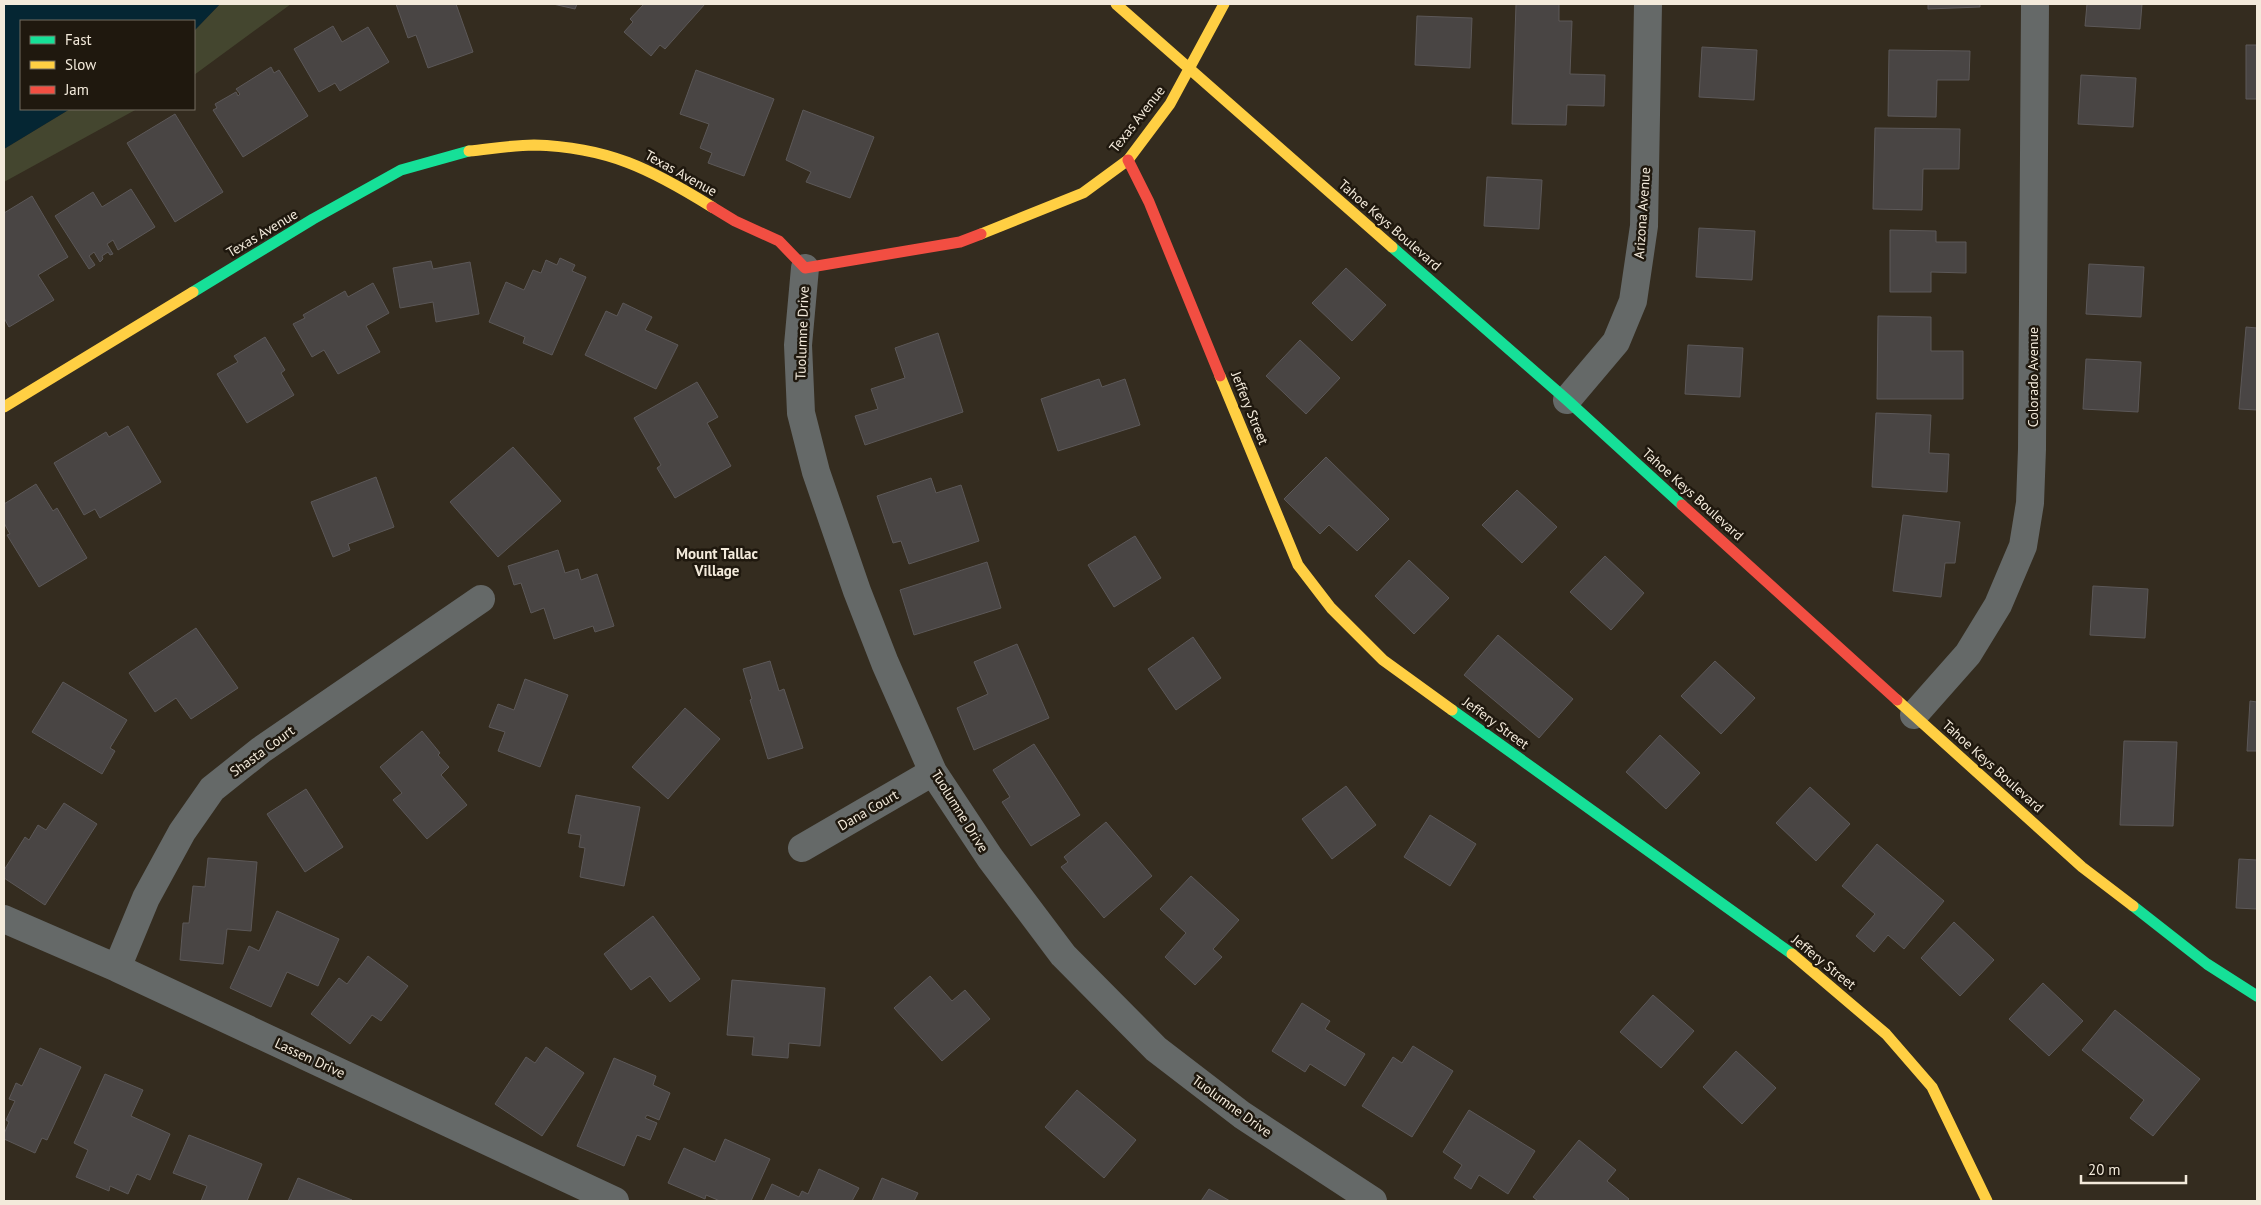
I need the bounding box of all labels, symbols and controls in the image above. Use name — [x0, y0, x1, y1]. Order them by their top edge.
legend — [20, 20, 195, 110]
text: Fast — [65, 30, 92, 49]
text: Slow — [65, 55, 96, 74]
text: Jam — [64, 80, 89, 99]
street label: Texas Avenue — [1105, 82, 1169, 156]
street label: Texas Avenue — [642, 146, 720, 200]
street label: Arizona Avenue — [1630, 167, 1654, 259]
street label: Tahoe Keys Boulevard — [1335, 176, 1445, 274]
street label: Texas Avenue — [223, 205, 301, 261]
street label: Tuolumne Drive — [791, 286, 813, 380]
street label: Colorado Avenue — [2024, 327, 2042, 427]
street label: Jeffery Street — [1227, 368, 1273, 447]
street label: Tahoe Keys Boulevard — [1639, 444, 1747, 544]
district label: Mount Tallac Village — [676, 544, 758, 580]
street label: Jeffery Street — [1459, 692, 1533, 753]
street label: Tahoe Keys Boulevard — [1939, 716, 2047, 816]
street label: Shasta Court — [226, 721, 298, 781]
street label: Tuolumne Drive — [927, 766, 993, 856]
street label: Dana Court — [835, 785, 902, 835]
street label: Jeffery Street — [1787, 930, 1860, 993]
street label: Lassen Drive — [272, 1034, 348, 1082]
street label: Tuolumne Drive — [1189, 1071, 1275, 1141]
scale bar — [2081, 1152, 2186, 1184]
text: 20 m — [2088, 1160, 2121, 1179]

